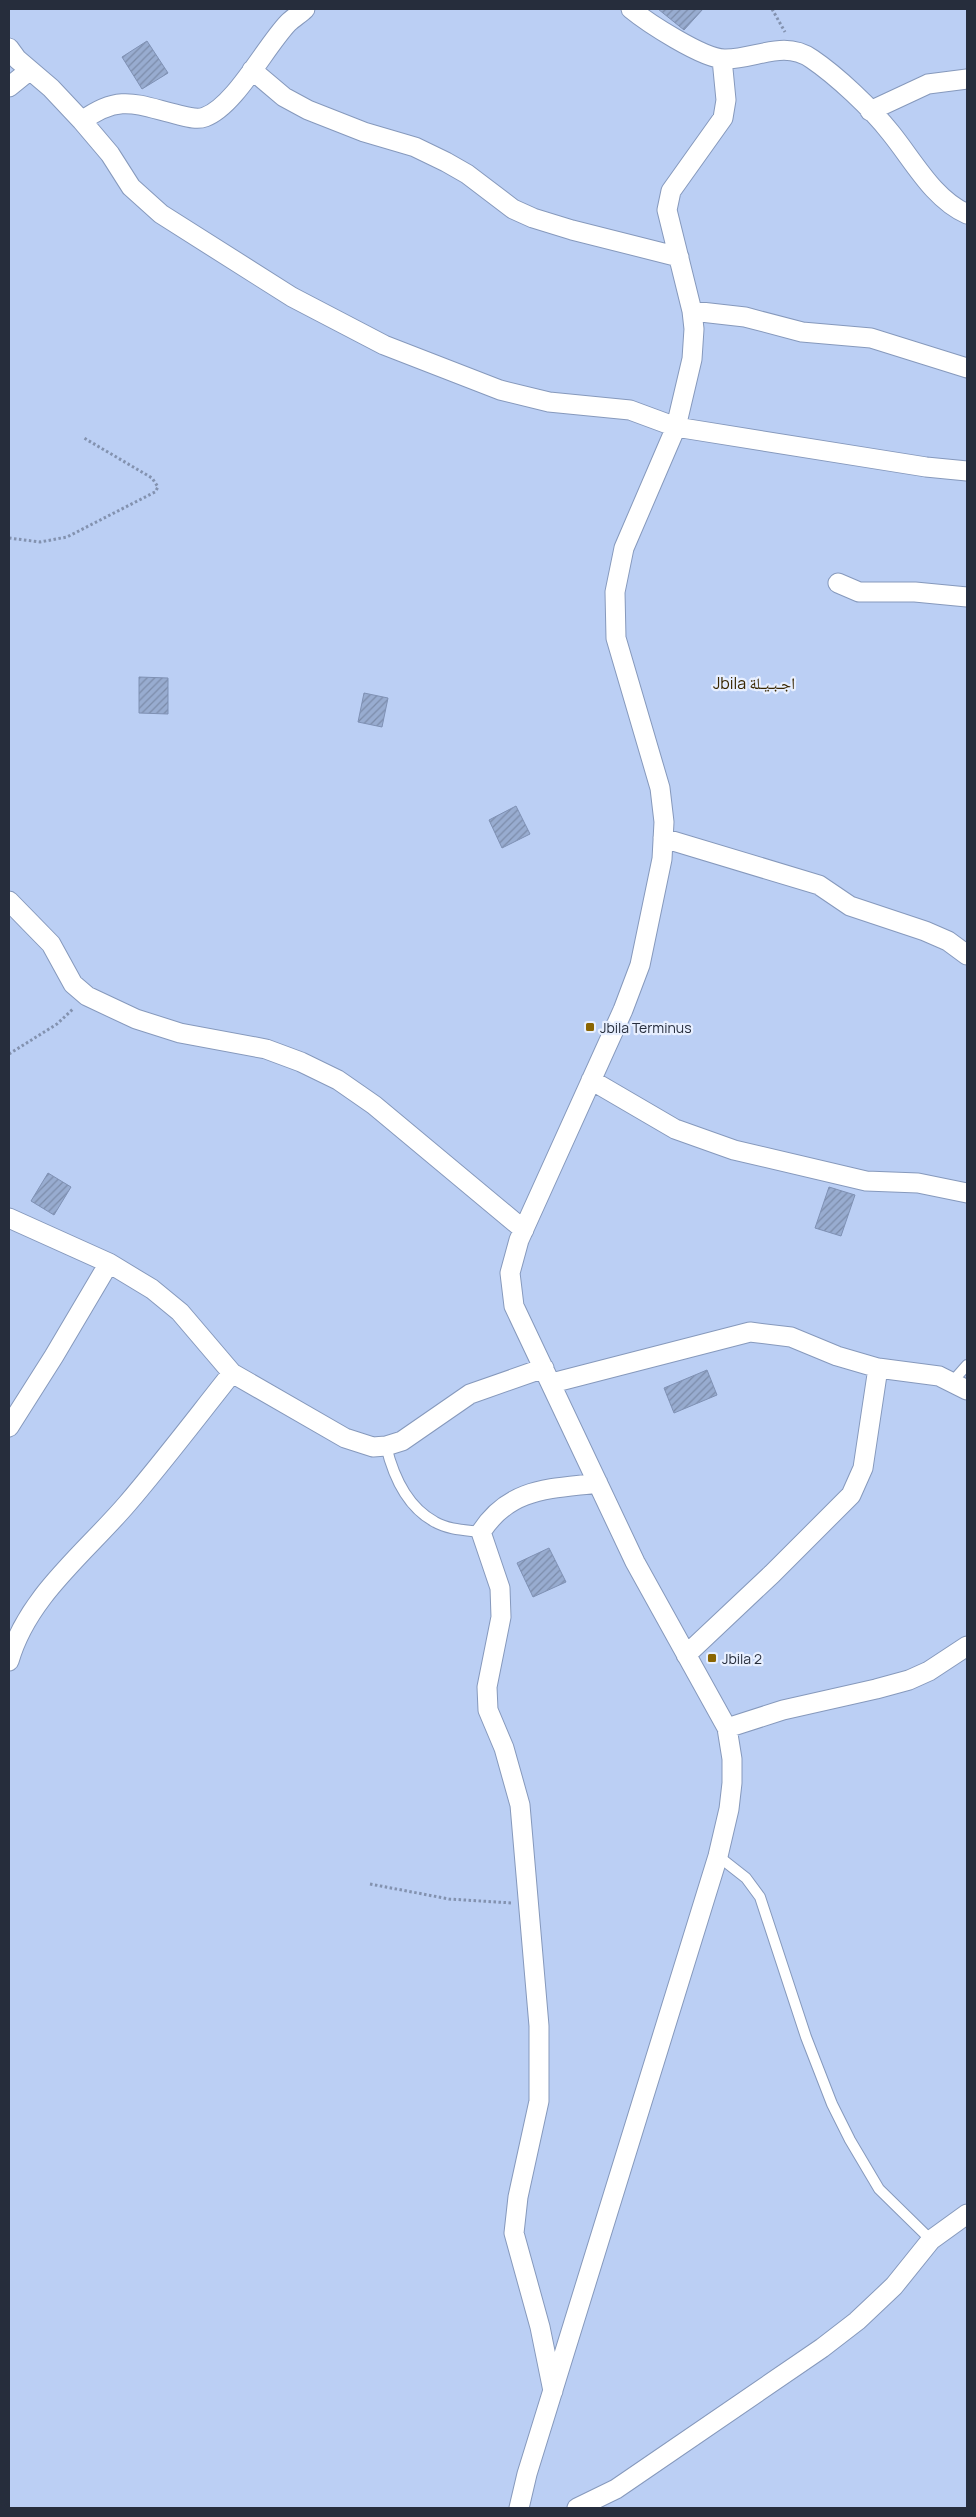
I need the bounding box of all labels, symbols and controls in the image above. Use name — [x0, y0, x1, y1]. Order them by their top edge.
district label: Jbila اجـبـيـلة — [713, 672, 795, 694]
place label: Jbila Terminus — [600, 1018, 691, 1037]
marker: Jbila Terminus — [584, 1021, 596, 1033]
place label: Jbila 2 — [722, 1649, 762, 1668]
marker: Jbila 2 — [706, 1652, 718, 1664]

